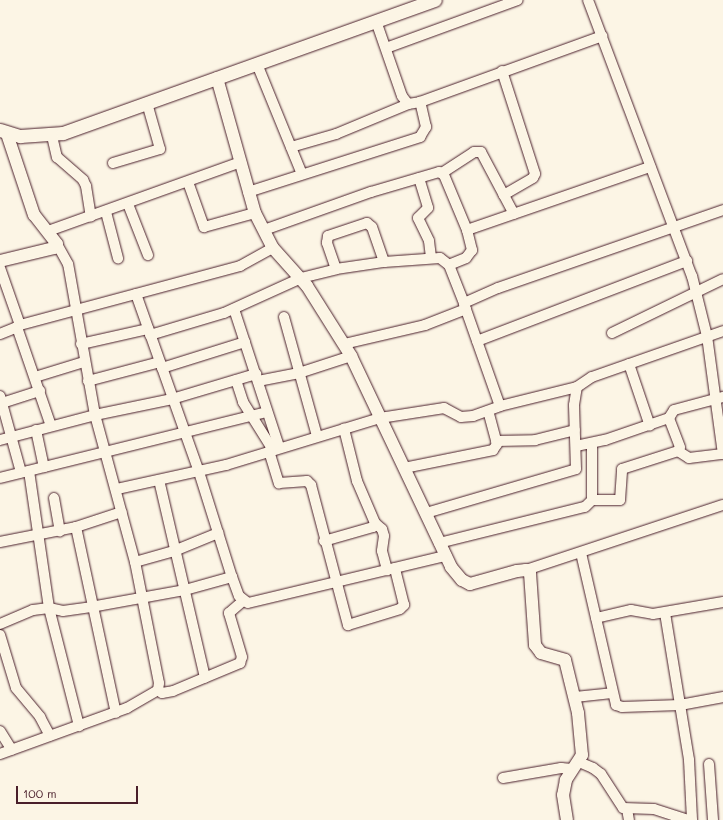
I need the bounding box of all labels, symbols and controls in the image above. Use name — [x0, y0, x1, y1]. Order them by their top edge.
scale bar — [18, 778, 140, 804]
text: 100 m — [23, 785, 57, 801]

